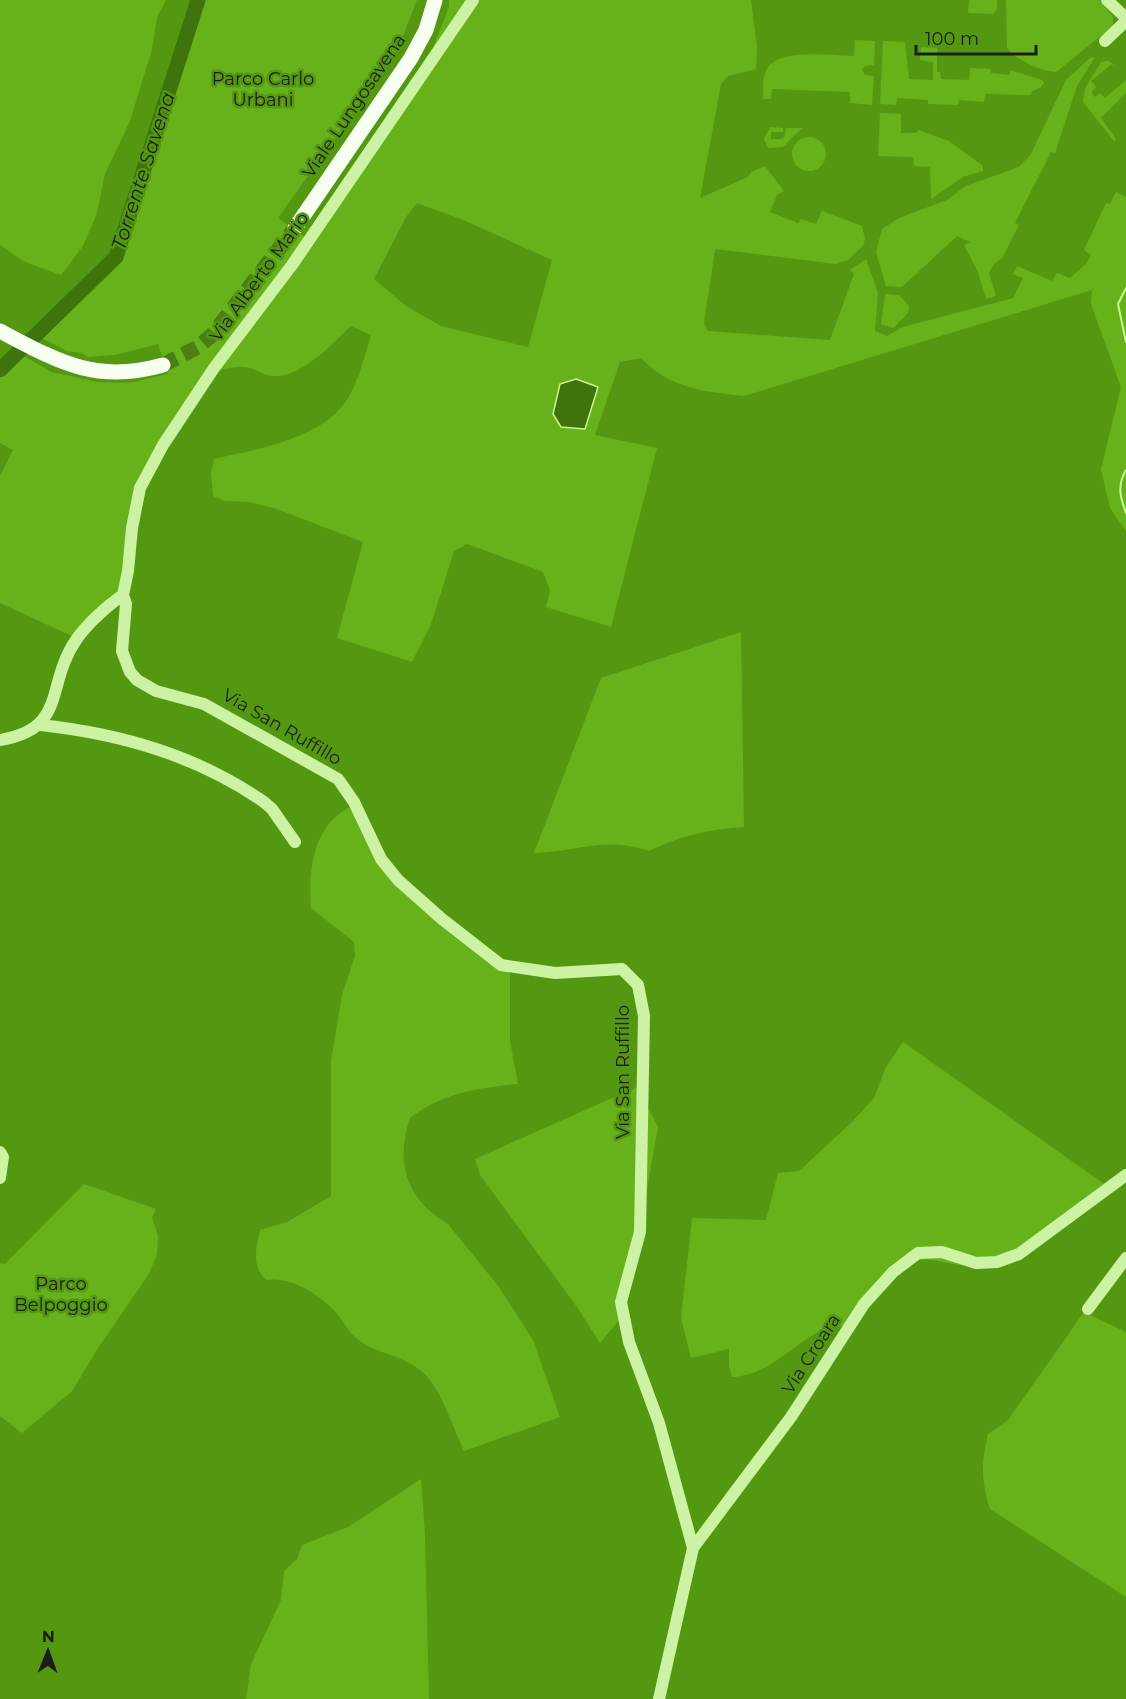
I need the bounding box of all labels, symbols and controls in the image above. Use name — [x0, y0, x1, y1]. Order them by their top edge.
scale bar — [916, 18, 1036, 56]
text: 100 m — [925, 28, 979, 50]
street label: Viale Lungosavena — [298, 30, 410, 182]
park label: Parco Carlo Urbani — [212, 68, 314, 111]
water label: Torrente Savena — [106, 89, 180, 253]
street label: Via Alberto Mario — [205, 208, 313, 346]
street label: Via San Ruffillo — [218, 684, 346, 770]
street label: Via San Ruffillo — [612, 1005, 634, 1139]
park label: Parco Belpoggio — [14, 1273, 108, 1316]
street label: Via Croara — [777, 1310, 845, 1398]
north arrow — [18, 1621, 78, 1681]
text: N — [42, 1627, 55, 1646]

